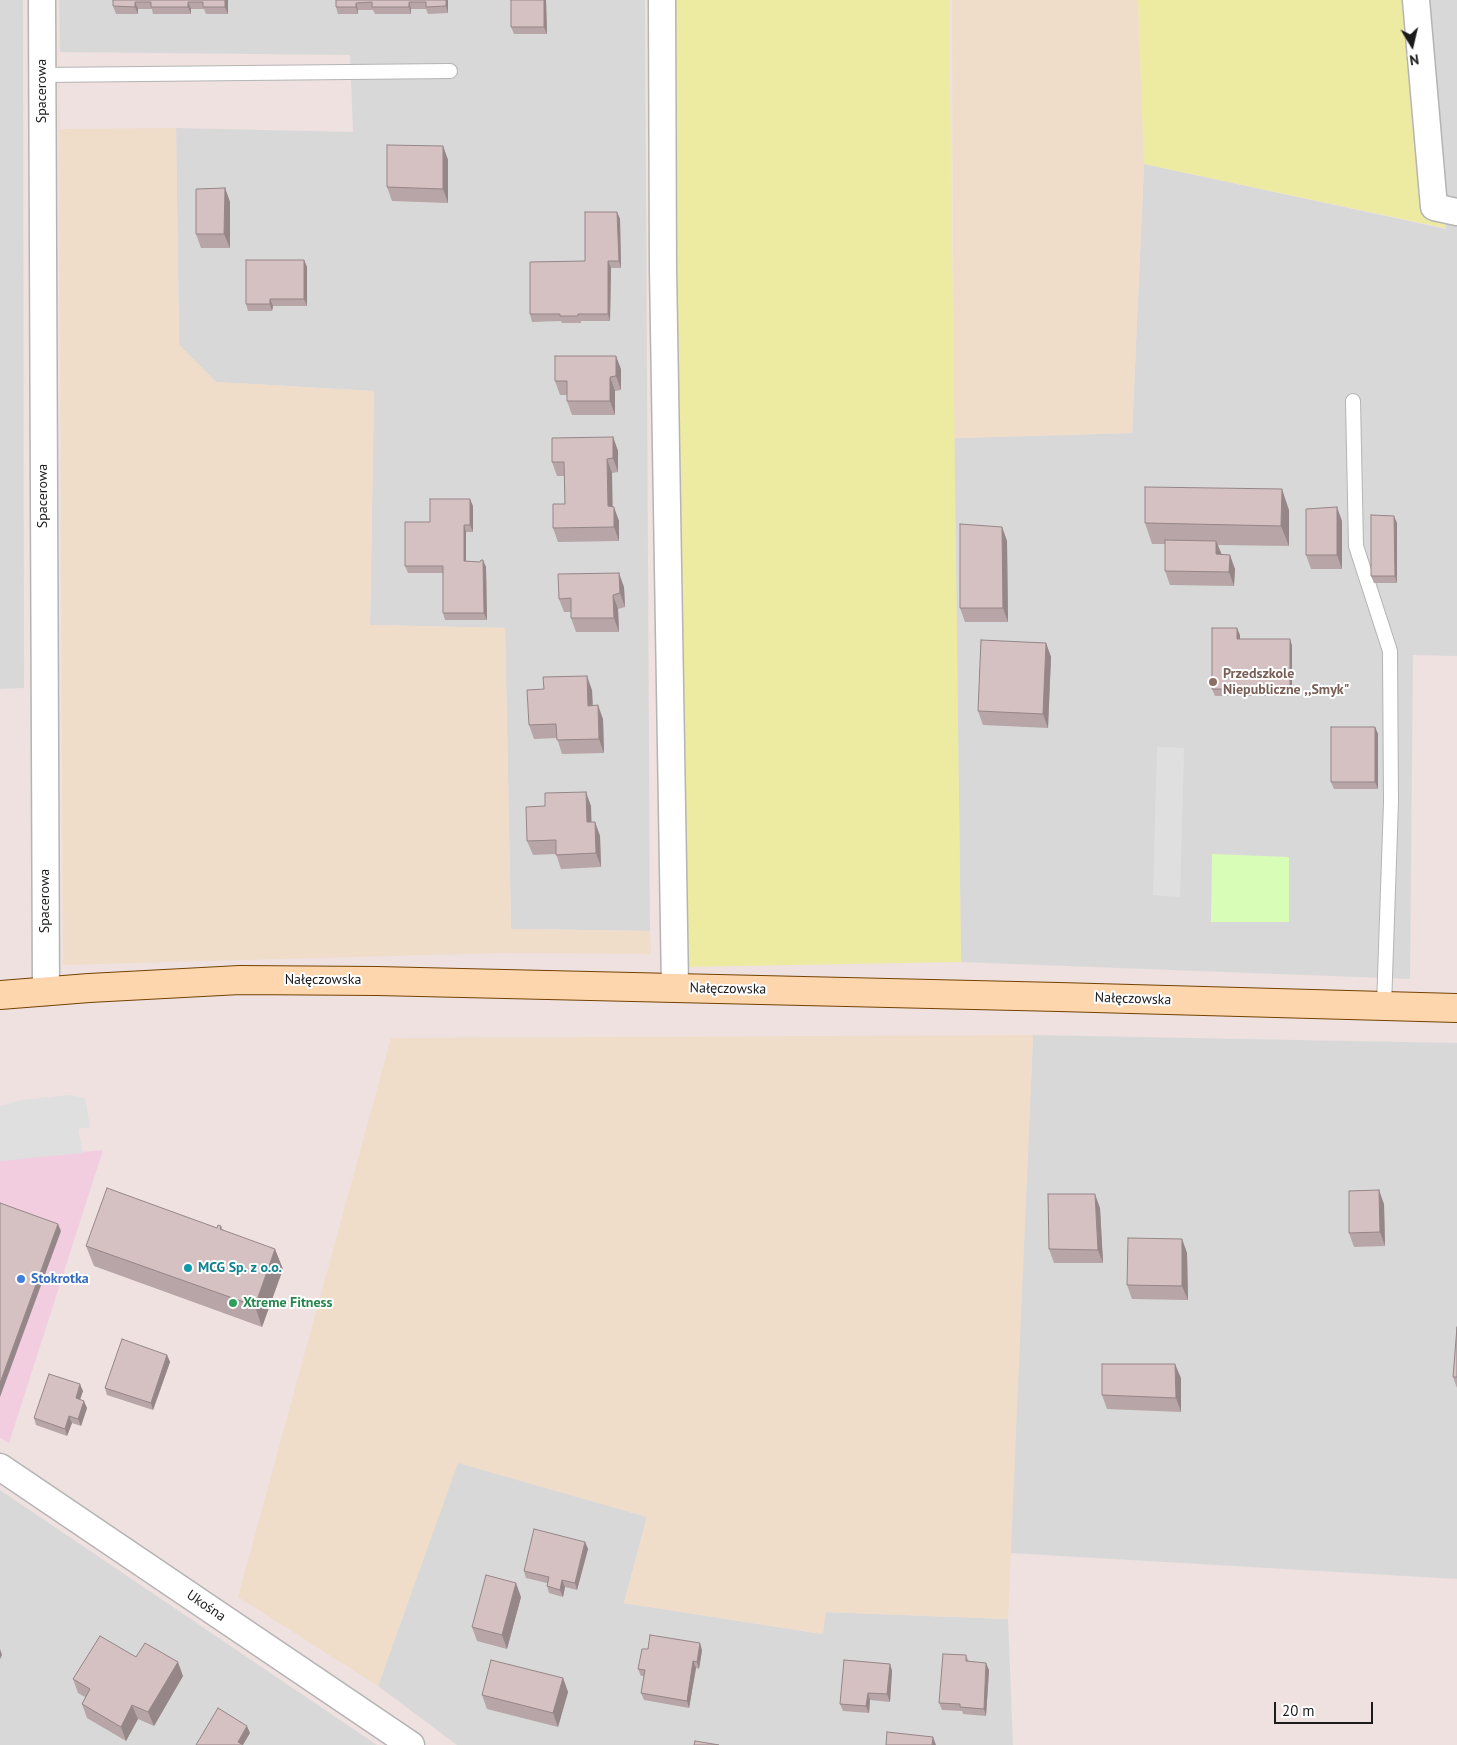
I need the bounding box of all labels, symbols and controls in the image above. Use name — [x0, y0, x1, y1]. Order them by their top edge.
north arrow — [1387, 20, 1437, 70]
text: N — [1408, 50, 1420, 69]
street label: Spacerowa — [34, 59, 50, 123]
street label: Spacerowa — [35, 464, 51, 528]
place label: Przedszkole Niepubliczne ,,Smyk" — [1223, 666, 1349, 699]
marker: Przedszkole Niepubliczne ,,Smyk" — [1207, 676, 1219, 688]
street label: Spacerowa — [37, 869, 53, 933]
street label: Nałęczowska — [285, 972, 361, 988]
street label: Nałęczowska — [689, 980, 767, 998]
street label: Nałęczowska — [1094, 989, 1172, 1009]
place label: MCG Sp. z o.o. — [198, 1260, 282, 1276]
marker: MCG Sp. z o.o. — [182, 1262, 194, 1274]
place label: Stokrotka — [31, 1271, 89, 1287]
marker: Stokrotka — [15, 1273, 27, 1285]
place label: Xtreme Fitness — [243, 1295, 332, 1311]
marker: Xtreme Fitness — [227, 1297, 239, 1309]
street label: Ukośna — [183, 1587, 229, 1625]
scale bar — [1277, 1692, 1376, 1724]
text: 20 m — [1282, 1701, 1315, 1720]

